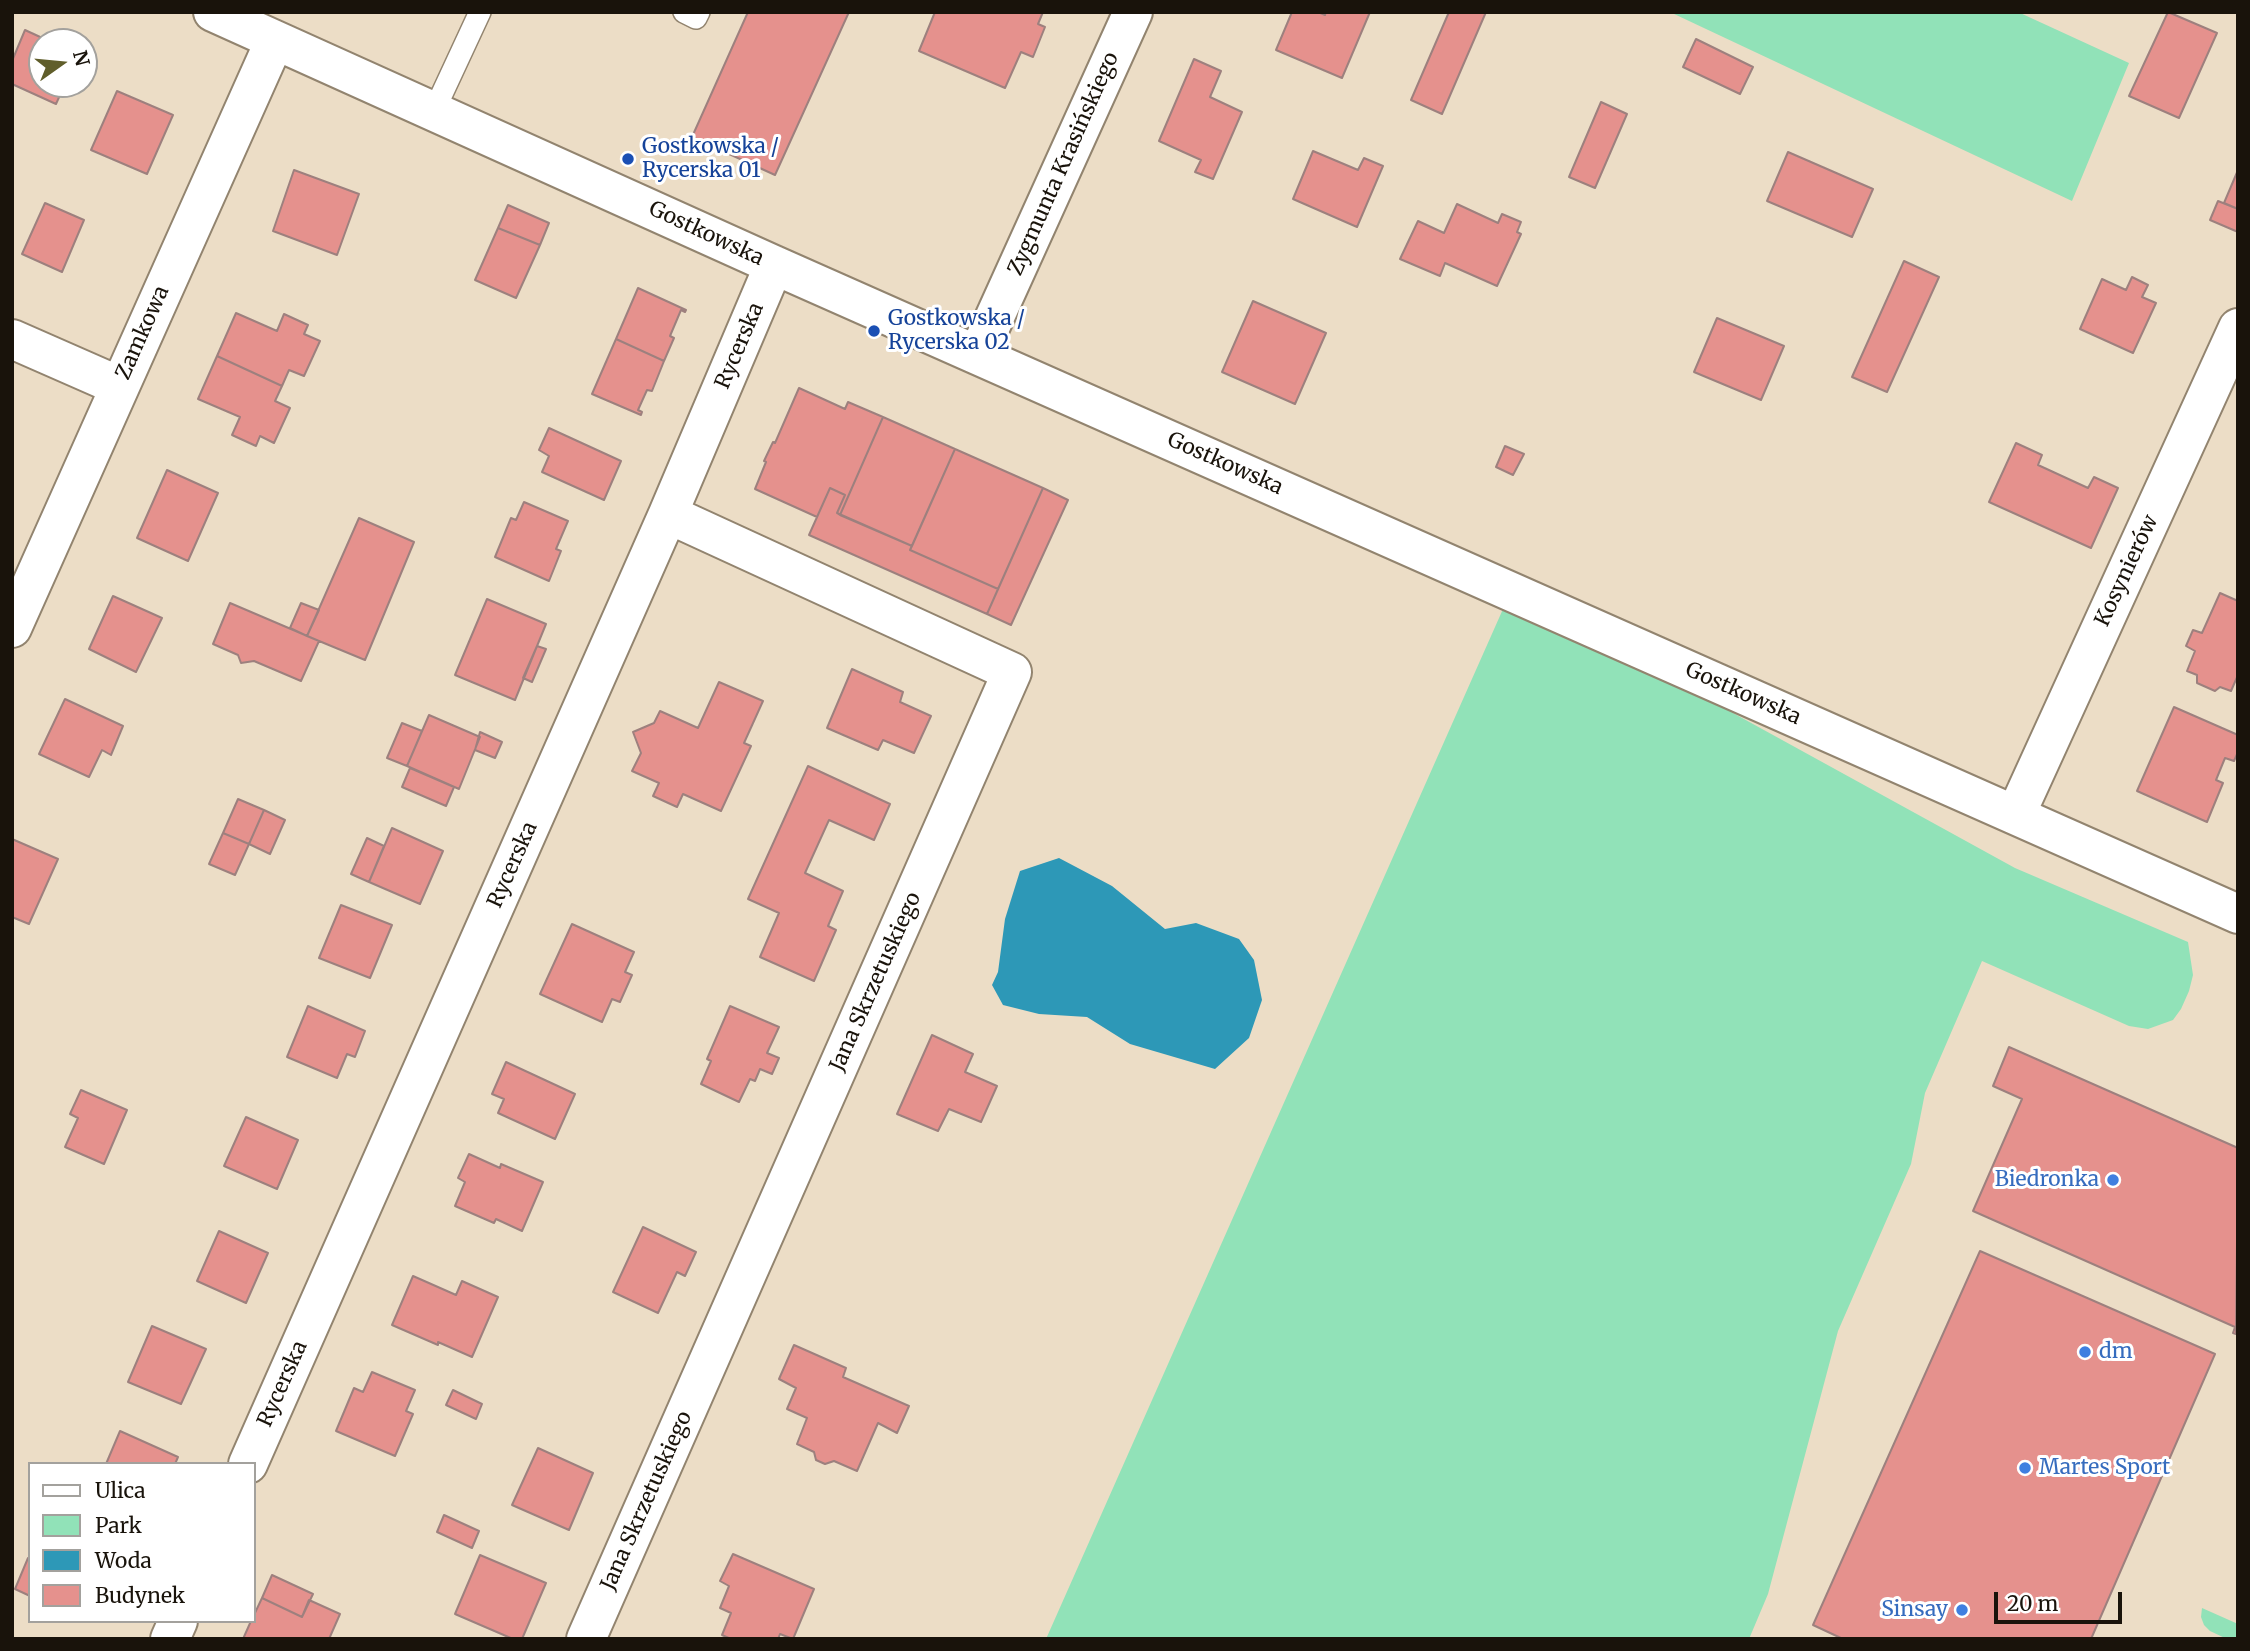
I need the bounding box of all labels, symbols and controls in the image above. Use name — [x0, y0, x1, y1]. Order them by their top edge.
north arrow — [28, 28, 98, 98]
text: N — [68, 48, 95, 68]
street label: Zygmunta Krasińskiego — [1003, 48, 1125, 280]
place label: Gostkowska / Rycerska 01 — [642, 134, 779, 184]
marker: Gostkowska / Rycerska 01 — [620, 151, 636, 167]
street label: Gostkowska — [645, 196, 767, 272]
street label: Zamkowa — [111, 282, 175, 384]
street label: Rycerska — [711, 299, 769, 393]
place label: Gostkowska / Rycerska 02 — [888, 306, 1025, 356]
marker: Gostkowska / Rycerska 02 — [866, 323, 882, 339]
street label: Gostkowska — [1163, 427, 1287, 501]
street label: Kosynierów — [2090, 511, 2164, 631]
street label: Gostkowska — [1681, 657, 1805, 731]
street label: Rycerska — [483, 818, 543, 912]
street label: Jana Skrzetuskiego — [825, 889, 927, 1075]
place label: Biedronka — [1995, 1167, 2099, 1193]
marker: Biedronka — [2105, 1172, 2121, 1188]
street label: Rycerska — [253, 1337, 313, 1431]
place label: dm — [2099, 1339, 2133, 1365]
marker: dm — [2077, 1344, 2093, 1360]
street label: Jana Skrzetuskiego — [596, 1408, 698, 1594]
place label: Martes Sport — [2039, 1455, 2170, 1481]
marker: Martes Sport — [2017, 1460, 2033, 1476]
legend — [28, 1462, 256, 1623]
text: Ulica — [95, 1477, 145, 1504]
text: Park — [95, 1512, 142, 1539]
text: Woda — [95, 1547, 152, 1574]
scale bar — [1998, 1578, 2126, 1622]
text: Budynek — [95, 1582, 185, 1609]
text: 20 m — [2007, 1590, 2058, 1617]
place label: Sinsay — [1881, 1597, 1948, 1623]
marker: Sinsay — [1954, 1602, 1970, 1618]

